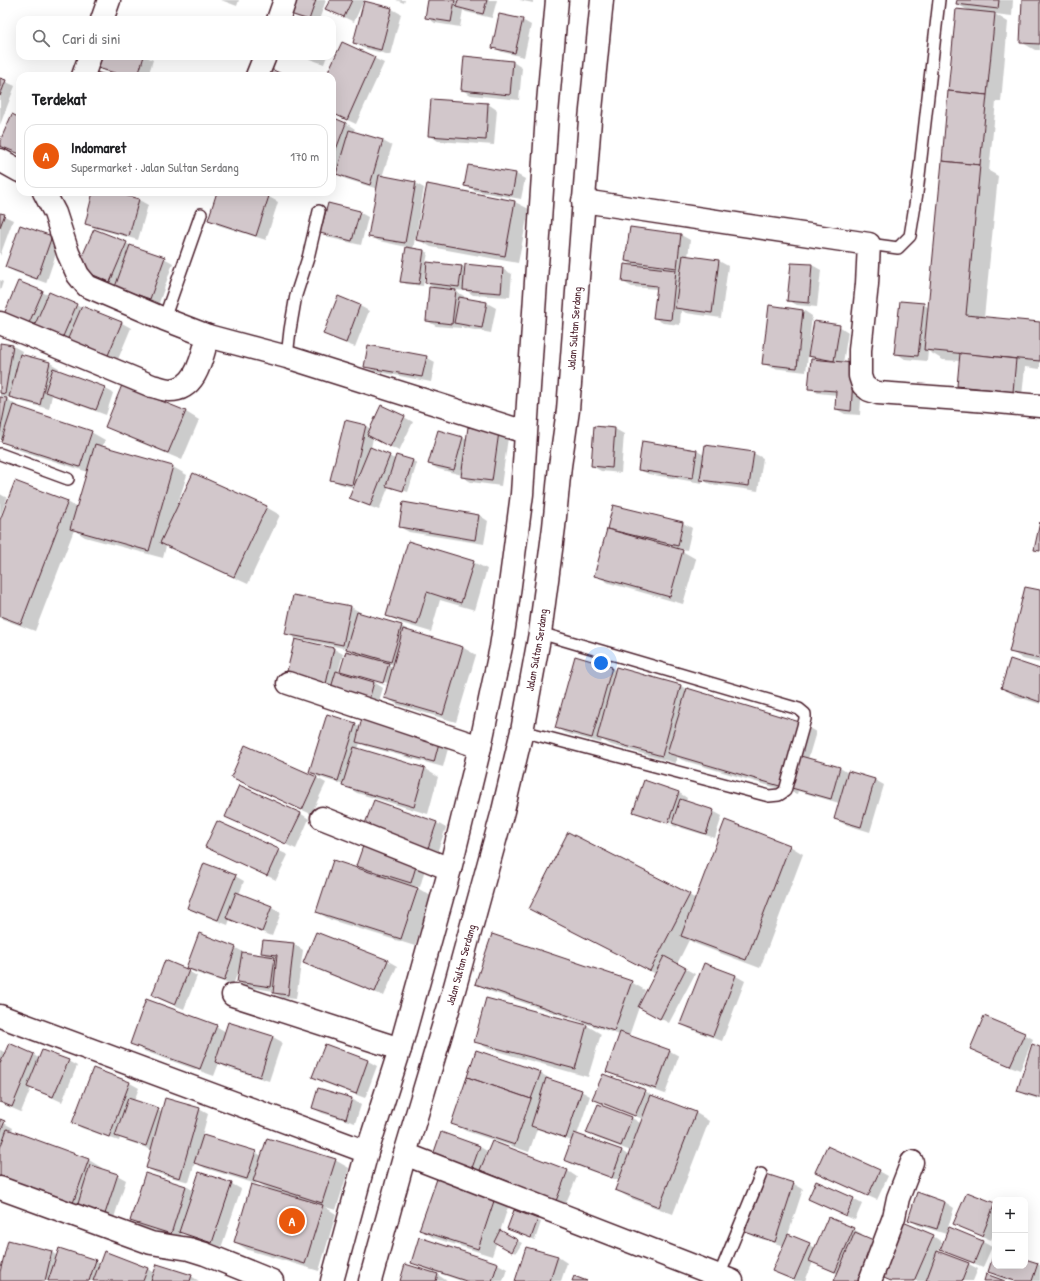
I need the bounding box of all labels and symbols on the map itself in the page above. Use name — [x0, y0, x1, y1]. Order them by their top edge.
street label: Jalan Sultan Serdang — [564, 286, 584, 370]
street label: Jalan Sultan Serdang — [522, 608, 550, 692]
your location — [591, 653, 611, 673]
street label: Jalan Sultan Serdang — [443, 923, 479, 1007]
pin: A — [279, 1206, 305, 1236]

